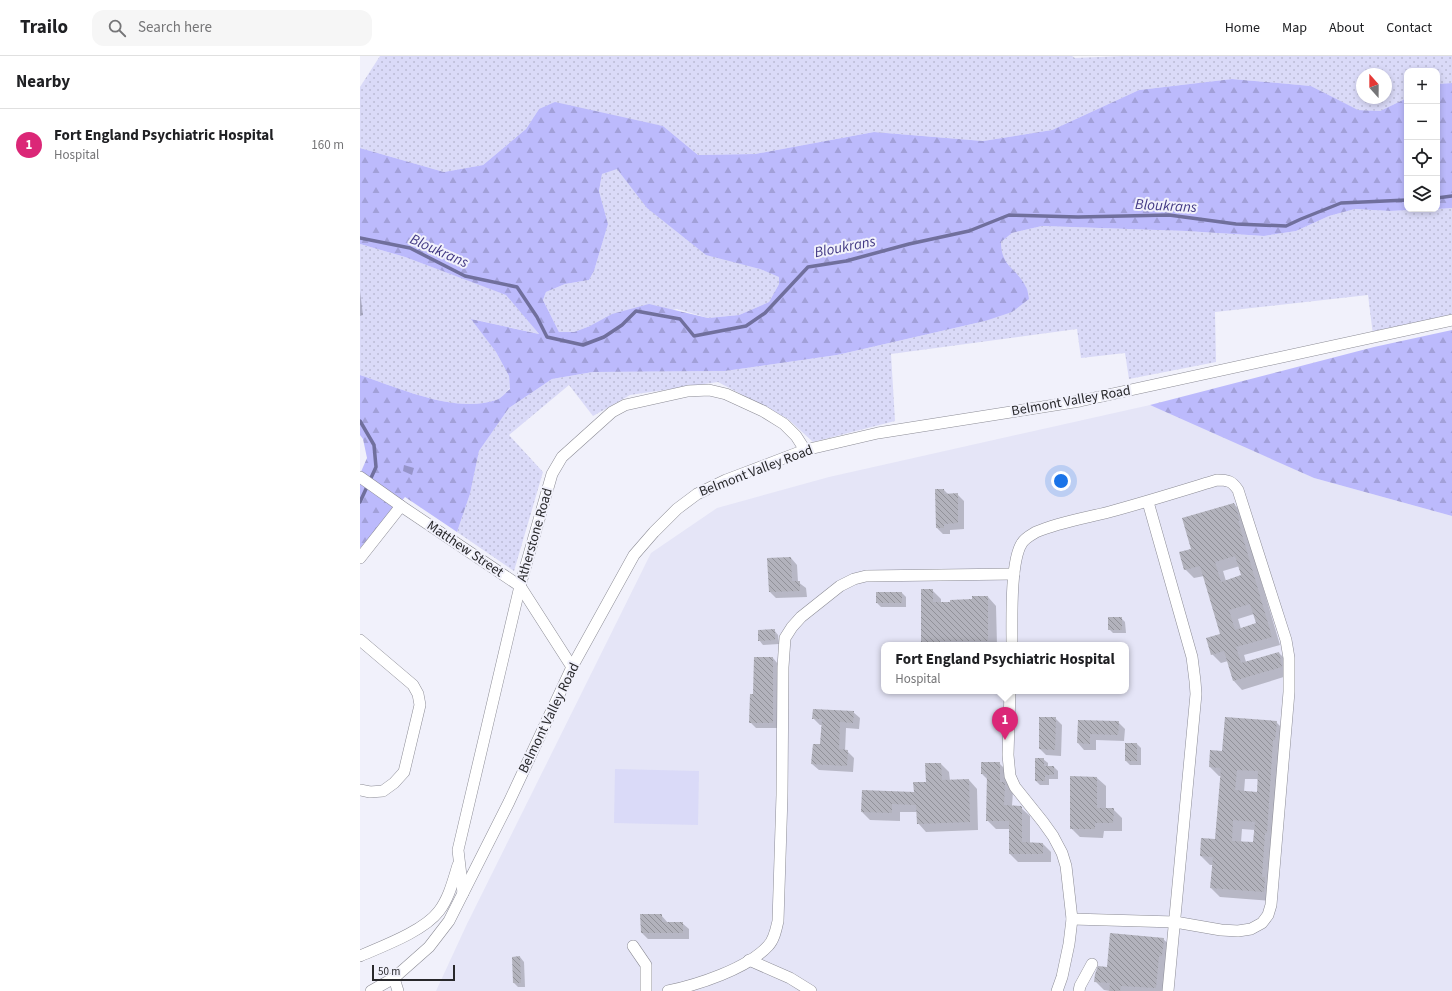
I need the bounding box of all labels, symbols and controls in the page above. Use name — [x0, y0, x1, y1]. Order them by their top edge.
search box — [92, 10, 372, 46]
text: Trailo — [20, 14, 68, 41]
icon: search — [106, 17, 128, 39]
text: Search here — [138, 17, 212, 38]
text: Home — [1225, 18, 1260, 38]
text: Map — [1282, 18, 1307, 38]
text: About — [1329, 18, 1364, 38]
text: Contact — [1386, 18, 1432, 38]
north arrow — [1356, 68, 1392, 104]
map controls — [1404, 68, 1440, 212]
button: + — [1404, 68, 1440, 104]
text: Nearby — [16, 70, 70, 94]
button: − — [1404, 104, 1440, 140]
text: Fort England Psychiatric Hospital — [54, 125, 274, 146]
text: 1 — [26, 136, 32, 154]
text: 160 m — [311, 136, 344, 154]
button: locate — [1404, 140, 1440, 176]
text: Hospital — [54, 146, 99, 164]
button: layers — [1404, 176, 1440, 212]
water label: Bloukrans — [1135, 194, 1197, 218]
water label: Bloukrans — [406, 229, 472, 273]
water label: Bloukrans — [813, 231, 877, 263]
street label: Belmont Valley Road — [1010, 381, 1132, 421]
street label: Belmont Valley Road — [696, 440, 816, 502]
your location — [1051, 471, 1071, 491]
street label: Atherstone Road — [512, 486, 558, 584]
street label: Matthew Street — [423, 516, 508, 582]
popup — [881, 642, 1129, 694]
text: Fort England Psychiatric Hospital — [895, 649, 1115, 670]
street label: Belmont Valley Road — [514, 659, 584, 777]
text: Hospital — [895, 670, 941, 688]
pin: 1 — [992, 707, 1018, 740]
scale bar — [372, 963, 455, 982]
text: 50 m — [378, 964, 400, 979]

